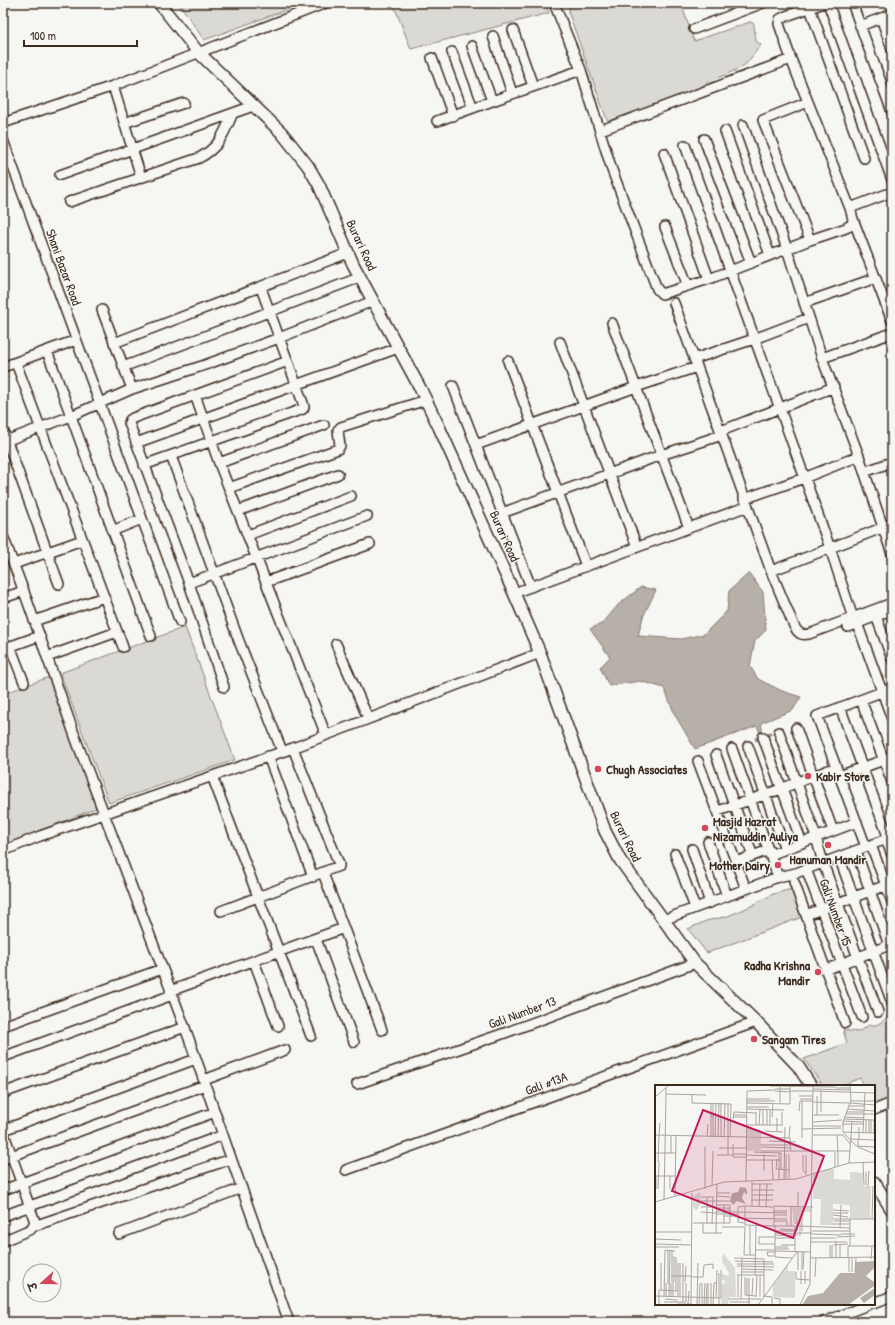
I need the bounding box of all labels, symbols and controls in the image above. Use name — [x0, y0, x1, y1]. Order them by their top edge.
scale bar — [24, 22, 137, 48]
text: 100 m — [30, 27, 56, 44]
street label: Burari Road — [342, 217, 382, 273]
street label: Shani Bazar Road — [42, 226, 86, 308]
street label: Burari Road — [486, 508, 524, 564]
place label: Chugh Associates — [606, 760, 687, 779]
marker: Chugh Associates — [593, 764, 603, 774]
place label: Kabir Store — [816, 767, 871, 785]
marker: Kabir Store — [803, 771, 813, 781]
street label: Burari Road — [606, 808, 646, 864]
place label: Masjid Hazrat Nizamuddin Auliya — [713, 812, 799, 846]
marker: Masjid Hazrat Nizamuddin Auliya — [700, 823, 710, 833]
marker: Hanuman Mandir — [823, 840, 833, 850]
place label: Hanuman Mandir — [790, 850, 867, 868]
place label: Mother Dairy — [709, 856, 770, 875]
marker: Mother Dairy — [773, 860, 783, 870]
street label: Gali Number 15 — [816, 876, 857, 949]
place label: Radha Krishna Mandir — [744, 956, 811, 989]
marker: Radha Krishna Mandir — [813, 967, 823, 977]
street label: Gali Number 13 — [486, 991, 558, 1033]
place label: Sangam Tires — [762, 1030, 826, 1049]
marker: Sangam Tires — [749, 1034, 759, 1044]
street label: Gali #13A — [522, 1067, 570, 1099]
inset map — [655, 1085, 875, 1305]
north arrow — [22, 1263, 62, 1303]
text: उ — [24, 1279, 41, 1293]

